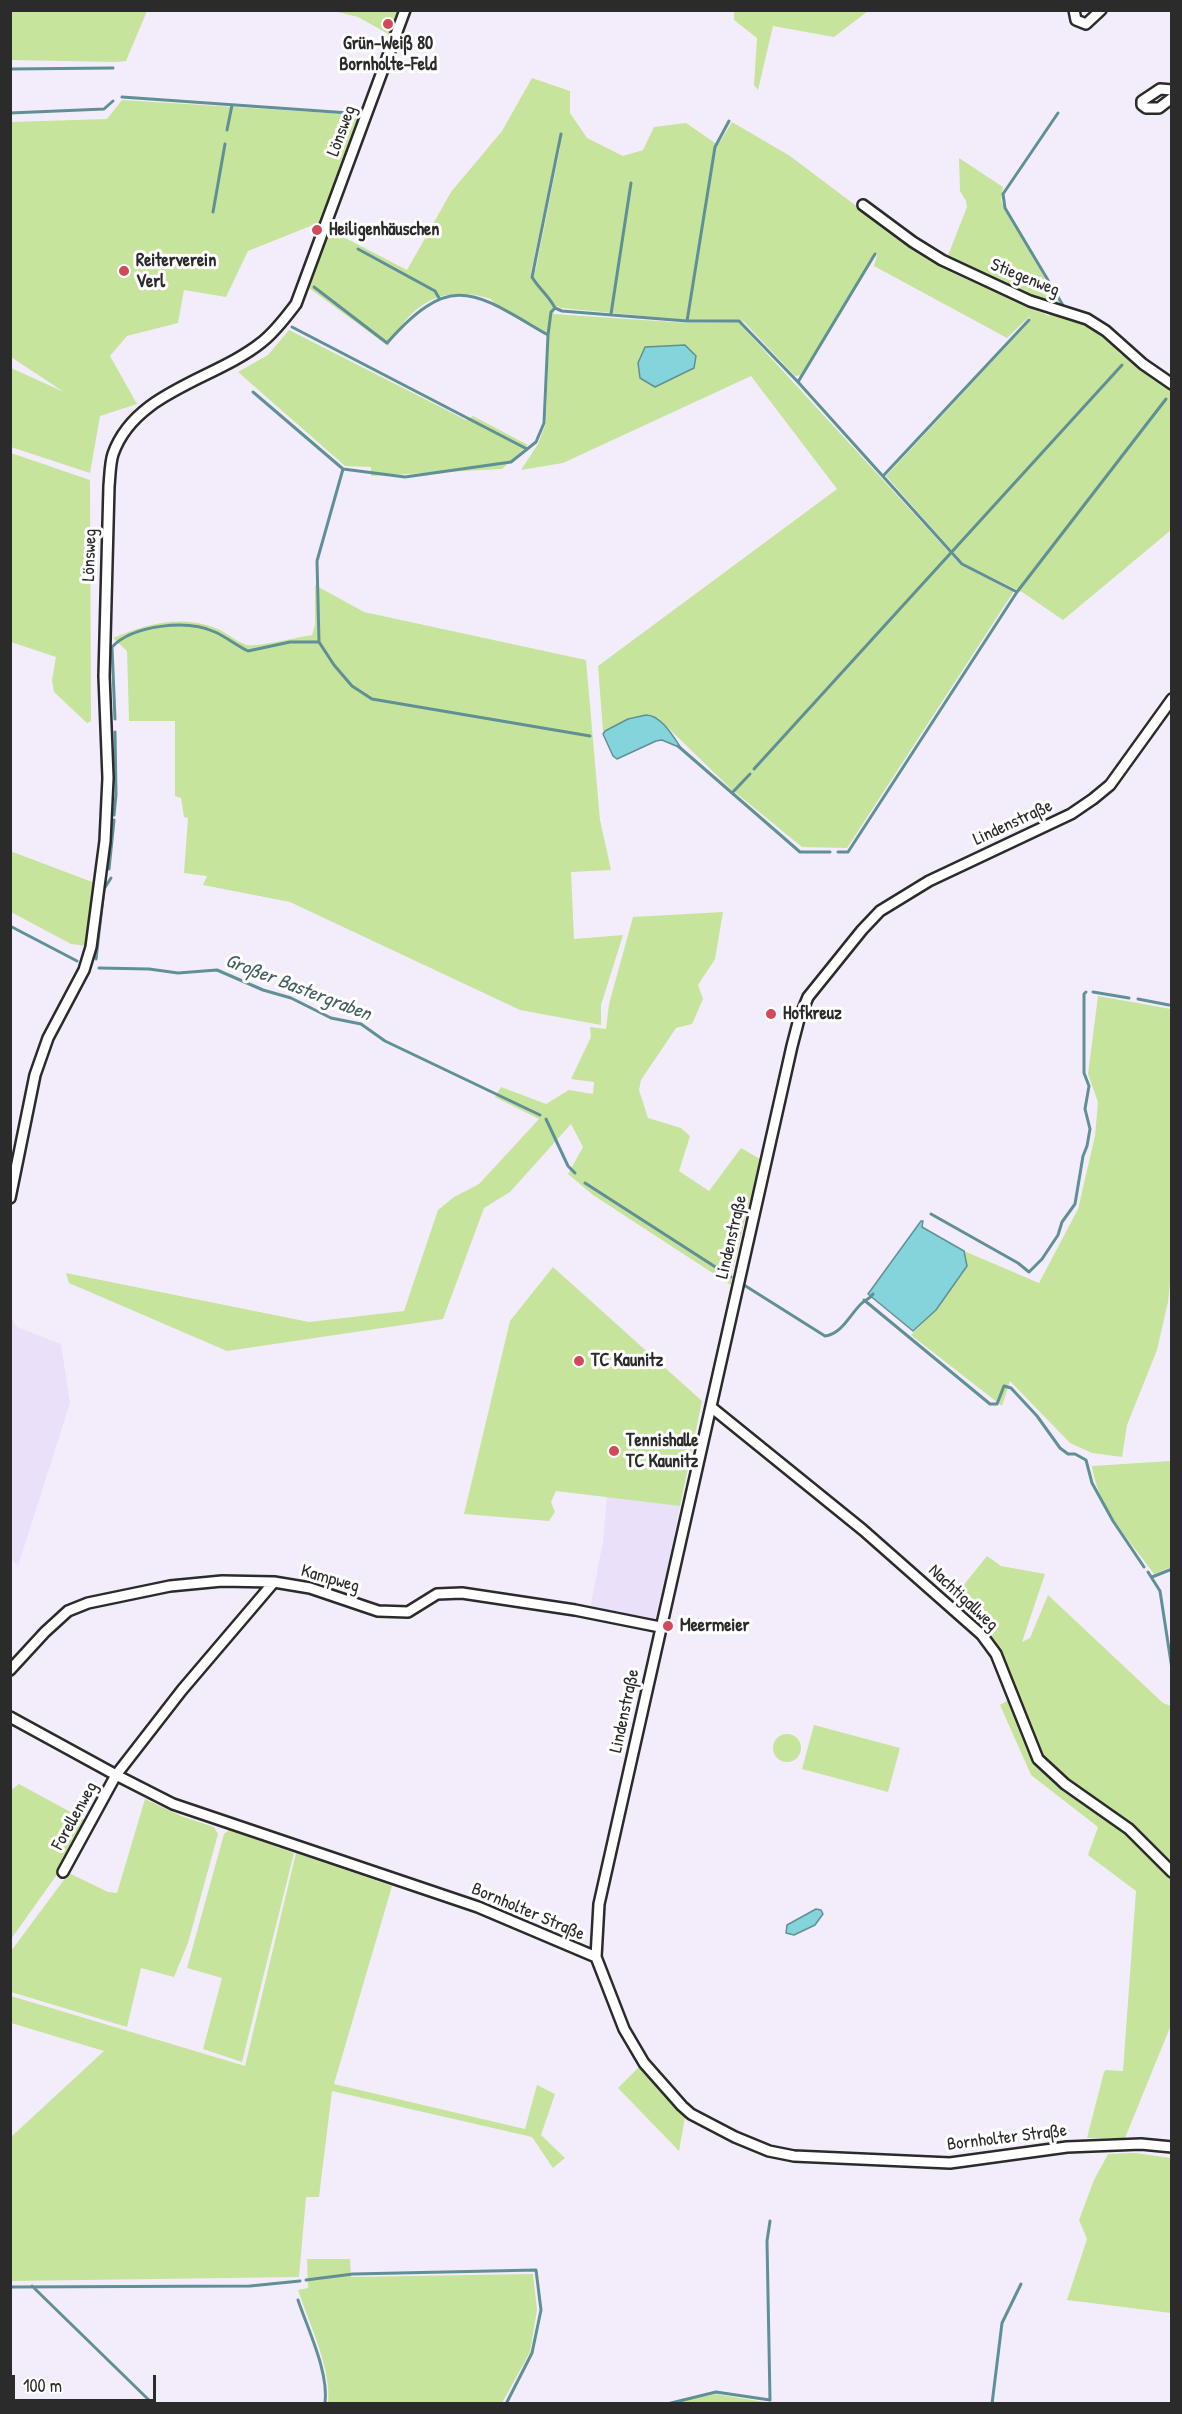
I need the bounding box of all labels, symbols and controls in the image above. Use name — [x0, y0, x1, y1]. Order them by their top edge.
marker: Grün-Weiß 80 Bornholte-Feld — [381, 17, 395, 31]
place label: Grün-Weiß 80 Bornholte-Feld — [339, 33, 437, 76]
street label: Lönsweg — [323, 103, 361, 159]
place label: Heiligenhäuschen — [329, 219, 439, 241]
marker: Heiligenhäuschen — [310, 223, 324, 237]
place label: Reiterverein Verl — [136, 250, 216, 292]
street label: Stiegenweg — [987, 254, 1063, 302]
marker: Reiterverein Verl — [117, 264, 131, 278]
street label: Lönsweg — [78, 528, 102, 582]
street label: Lindenstraße — [970, 795, 1056, 851]
water label: Großer Bastergraben — [222, 949, 374, 1027]
place label: Hofkreuz — [783, 1003, 842, 1025]
marker: Hofkreuz — [764, 1007, 778, 1021]
street label: Lindenstraße — [712, 1193, 752, 1281]
place label: TC Kaunitz — [591, 1350, 663, 1372]
marker: TC Kaunitz — [572, 1354, 586, 1368]
place label: Tennishalle TC Kaunitz — [626, 1430, 698, 1472]
marker: Tennishalle TC Kaunitz — [607, 1444, 621, 1458]
street label: Kampweg — [298, 1560, 362, 1598]
street label: Nachtigallweg — [924, 1560, 1002, 1636]
place label: Meermeier — [680, 1615, 749, 1637]
marker: Meermeier — [661, 1619, 675, 1633]
street label: Lindenstraße — [606, 1667, 644, 1755]
street label: Forellenweg — [47, 1778, 103, 1854]
street label: Bornholter Straße — [468, 1878, 588, 1946]
street label: Bornholter Straße — [946, 2120, 1068, 2156]
scale bar — [15, 2363, 159, 2401]
text: 100 m — [23, 2373, 62, 2398]

